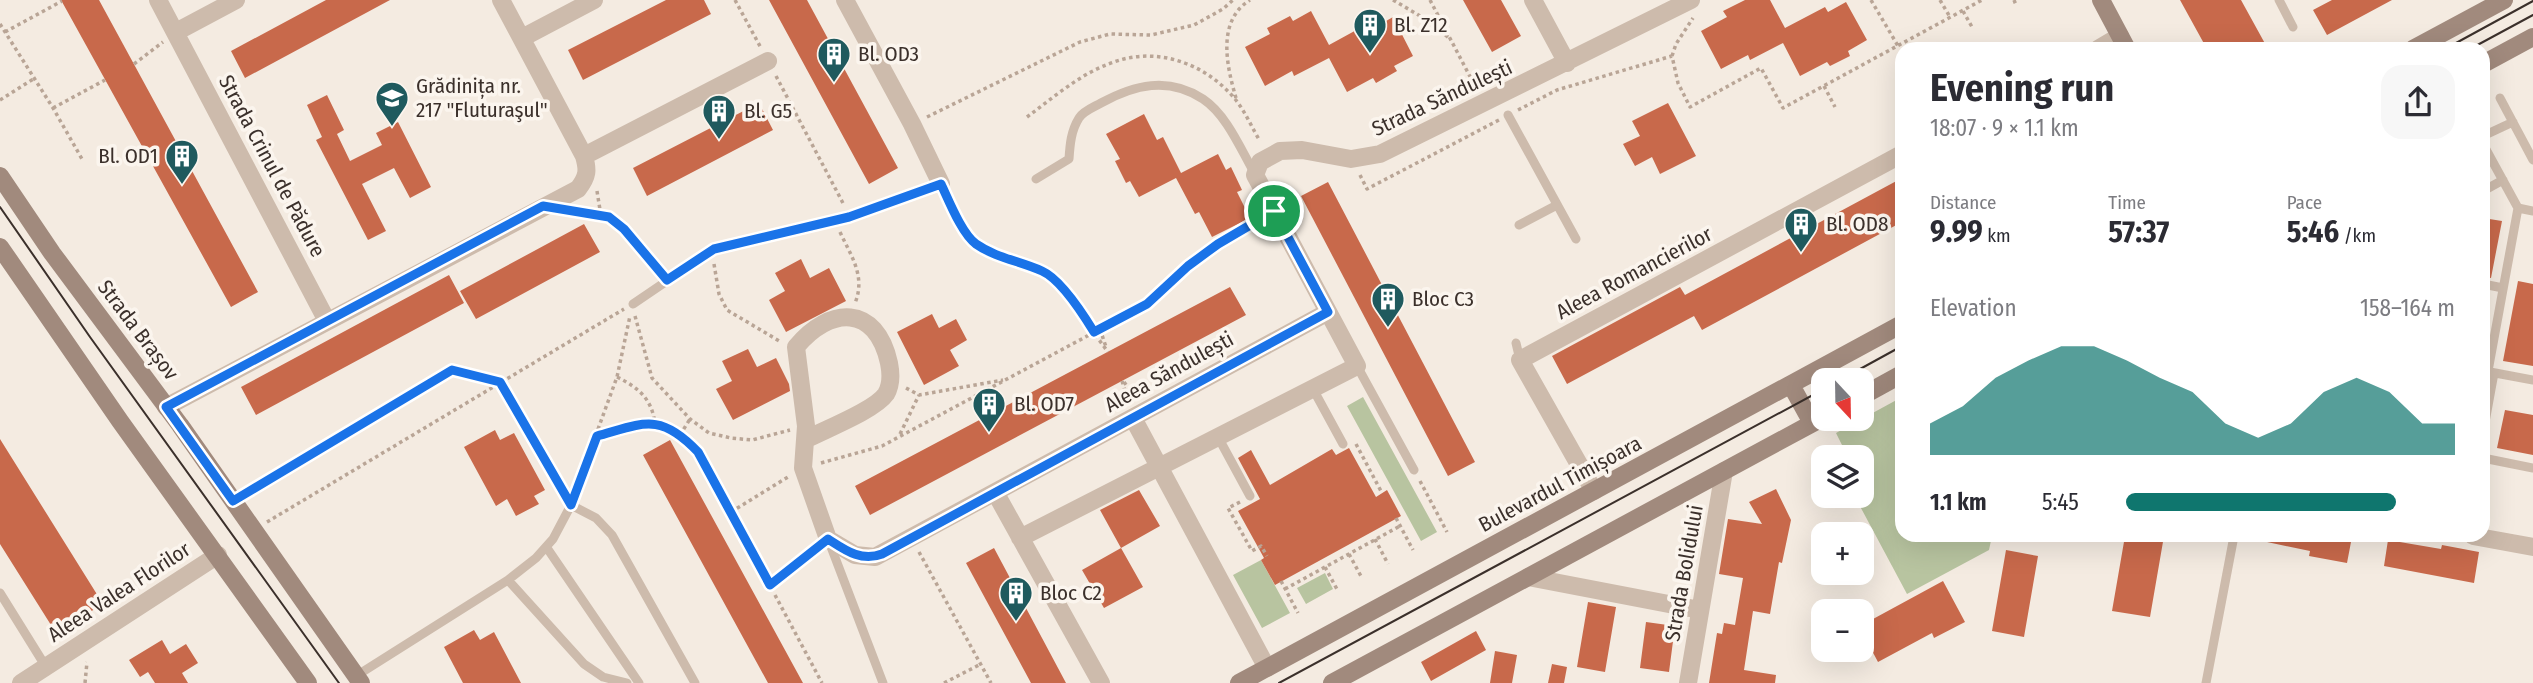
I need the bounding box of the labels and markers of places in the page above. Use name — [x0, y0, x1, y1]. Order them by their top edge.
building icon: Bl. Z12 — [1351, 6, 1389, 55]
place label: Bl. Z12 — [1394, 12, 1447, 38]
building icon: Bl. OD3 — [815, 35, 853, 84]
place label: Bl. OD3 — [858, 41, 919, 67]
place label: Grădinița nr. 217 "Fluturaşul" — [416, 73, 548, 123]
school or university icon: Grădinița nr. 217 "Fluturaşul" — [373, 79, 411, 128]
building icon: Bl. G5 — [700, 92, 738, 141]
place label: Bl. G5 — [744, 98, 792, 124]
building icon: Bl. OD1 — [163, 137, 201, 186]
place label: Bl. OD1 — [98, 143, 158, 169]
pin — [1244, 181, 1304, 241]
building icon: Bl. OD8 — [1782, 205, 1820, 254]
place label: Bl. OD8 — [1826, 211, 1888, 237]
building icon: Bloc C3 — [1369, 280, 1407, 329]
place label: Bloc C3 — [1412, 286, 1474, 312]
building icon: Bl. OD7 — [970, 385, 1008, 434]
place label: Bl. OD7 — [1014, 391, 1074, 417]
building icon: Bloc C2 — [997, 574, 1035, 623]
place label: Bloc C2 — [1040, 580, 1102, 606]

